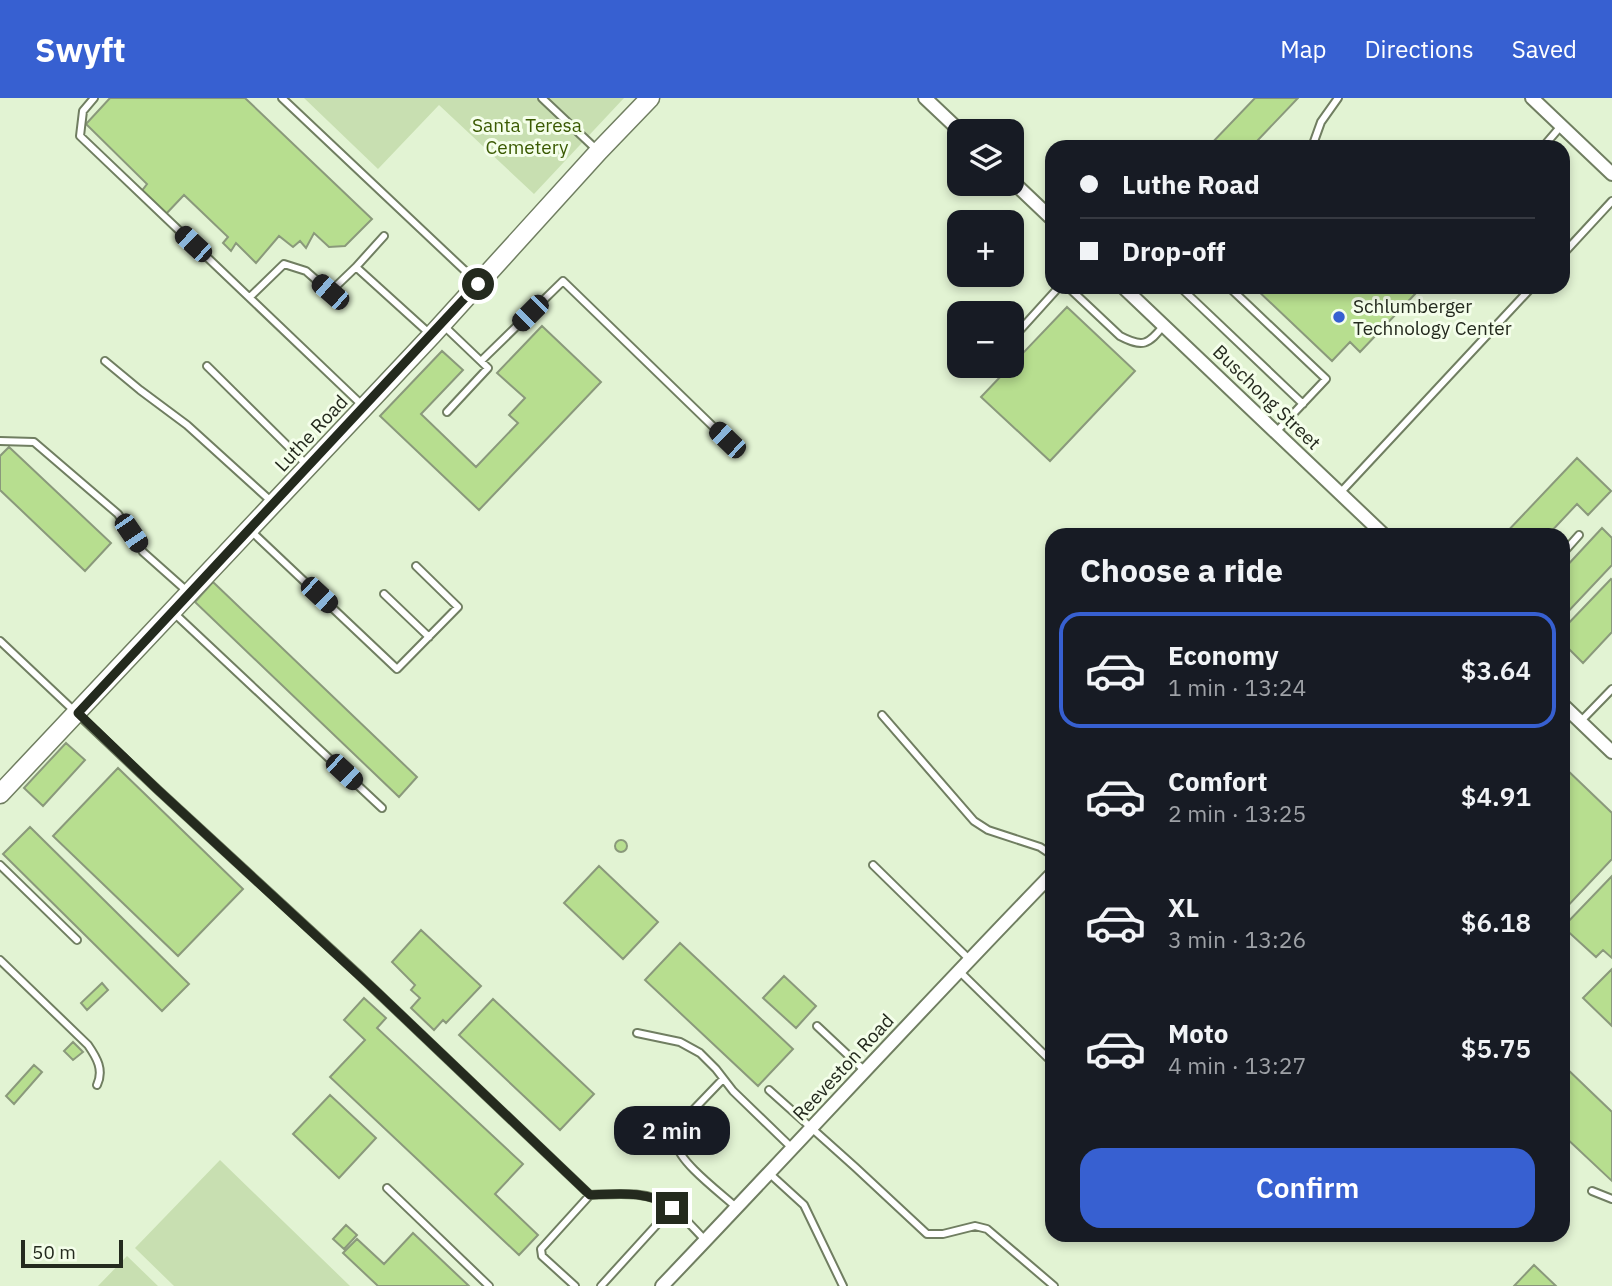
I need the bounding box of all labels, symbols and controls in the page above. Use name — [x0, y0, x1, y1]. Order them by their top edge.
text: Swyft — [35, 28, 126, 71]
text: Map — [1280, 33, 1326, 65]
text: Directions — [1364, 33, 1474, 65]
text: Saved — [1512, 33, 1577, 65]
park label: Santa Teresa Cemetery — [472, 113, 582, 159]
map controls — [947, 119, 1024, 378]
button: layers — [947, 119, 1024, 196]
text: Luthe Road — [1122, 167, 1260, 201]
button: + — [947, 210, 1024, 287]
car — [171, 222, 216, 266]
text: Drop-off — [1122, 234, 1225, 268]
route start — [462, 268, 494, 300]
car — [308, 270, 353, 314]
car — [508, 291, 553, 335]
place label: Schlumberger Technology Center — [1353, 294, 1512, 340]
button: − — [947, 301, 1024, 378]
marker: Schlumberger Technology Center — [1331, 309, 1347, 325]
street label: Buschong Street — [1208, 339, 1326, 455]
street label: Luthe Road — [269, 390, 353, 476]
car — [705, 418, 750, 462]
car — [111, 510, 152, 556]
text: Choose a ride — [1080, 549, 1283, 591]
car — [297, 573, 342, 617]
text: Economy — [1168, 638, 1279, 672]
icon: car — [1084, 639, 1147, 702]
text: $3.64 — [1461, 653, 1531, 687]
text: 1 min · 13:24 — [1168, 672, 1306, 702]
car — [322, 750, 367, 794]
text: Comfort — [1168, 764, 1267, 798]
icon: car — [1084, 765, 1147, 828]
text: $4.91 — [1461, 779, 1531, 813]
text: 2 min · 13:25 — [1168, 798, 1306, 828]
text: XL — [1168, 890, 1199, 924]
icon: car — [1084, 891, 1147, 954]
text: $6.18 — [1461, 905, 1531, 939]
text: 3 min · 13:26 — [1168, 924, 1306, 954]
street label: Reeveston Road — [787, 1009, 899, 1125]
text: Moto — [1168, 1016, 1228, 1050]
icon: car — [1084, 1017, 1147, 1080]
text: $5.75 — [1461, 1031, 1531, 1065]
text: 4 min · 13:27 — [1168, 1050, 1306, 1080]
callout: 2 min — [614, 1107, 730, 1156]
text: 2 min — [642, 1115, 702, 1145]
button: Confirm — [1080, 1148, 1535, 1228]
route end — [656, 1192, 688, 1224]
scale bar — [21, 1237, 122, 1269]
text: 50 m — [32, 1240, 76, 1264]

